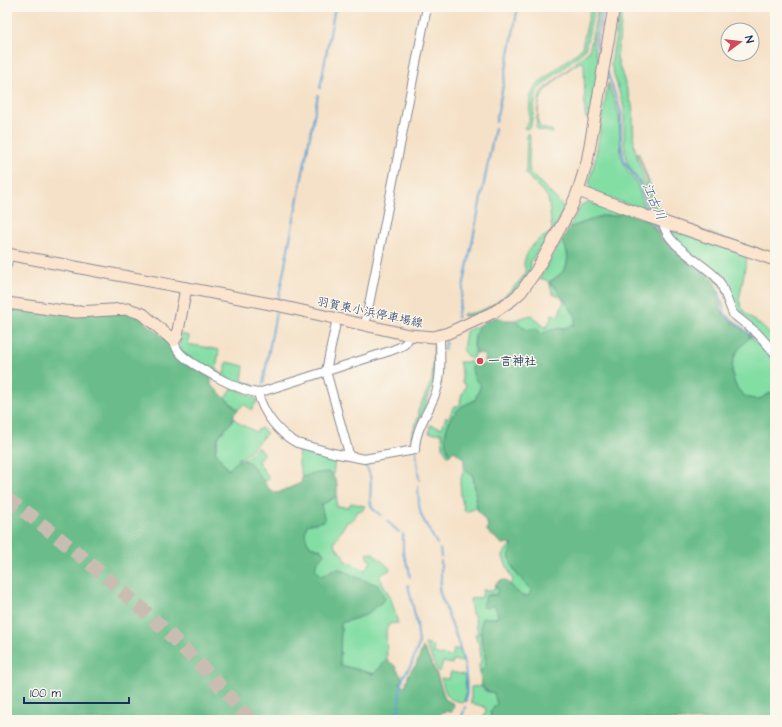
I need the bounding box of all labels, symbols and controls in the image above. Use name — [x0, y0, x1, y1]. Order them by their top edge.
north arrow — [720, 22, 760, 62]
text: N — [741, 34, 757, 45]
water label: 江古川 — [638, 180, 670, 223]
street label: 羽賀東小浜停車場線 — [315, 293, 424, 332]
place label: 一言神社 — [488, 353, 536, 370]
marker: 一言神社 — [475, 356, 485, 366]
scale bar — [24, 679, 129, 705]
text: 100 m — [30, 685, 61, 702]

